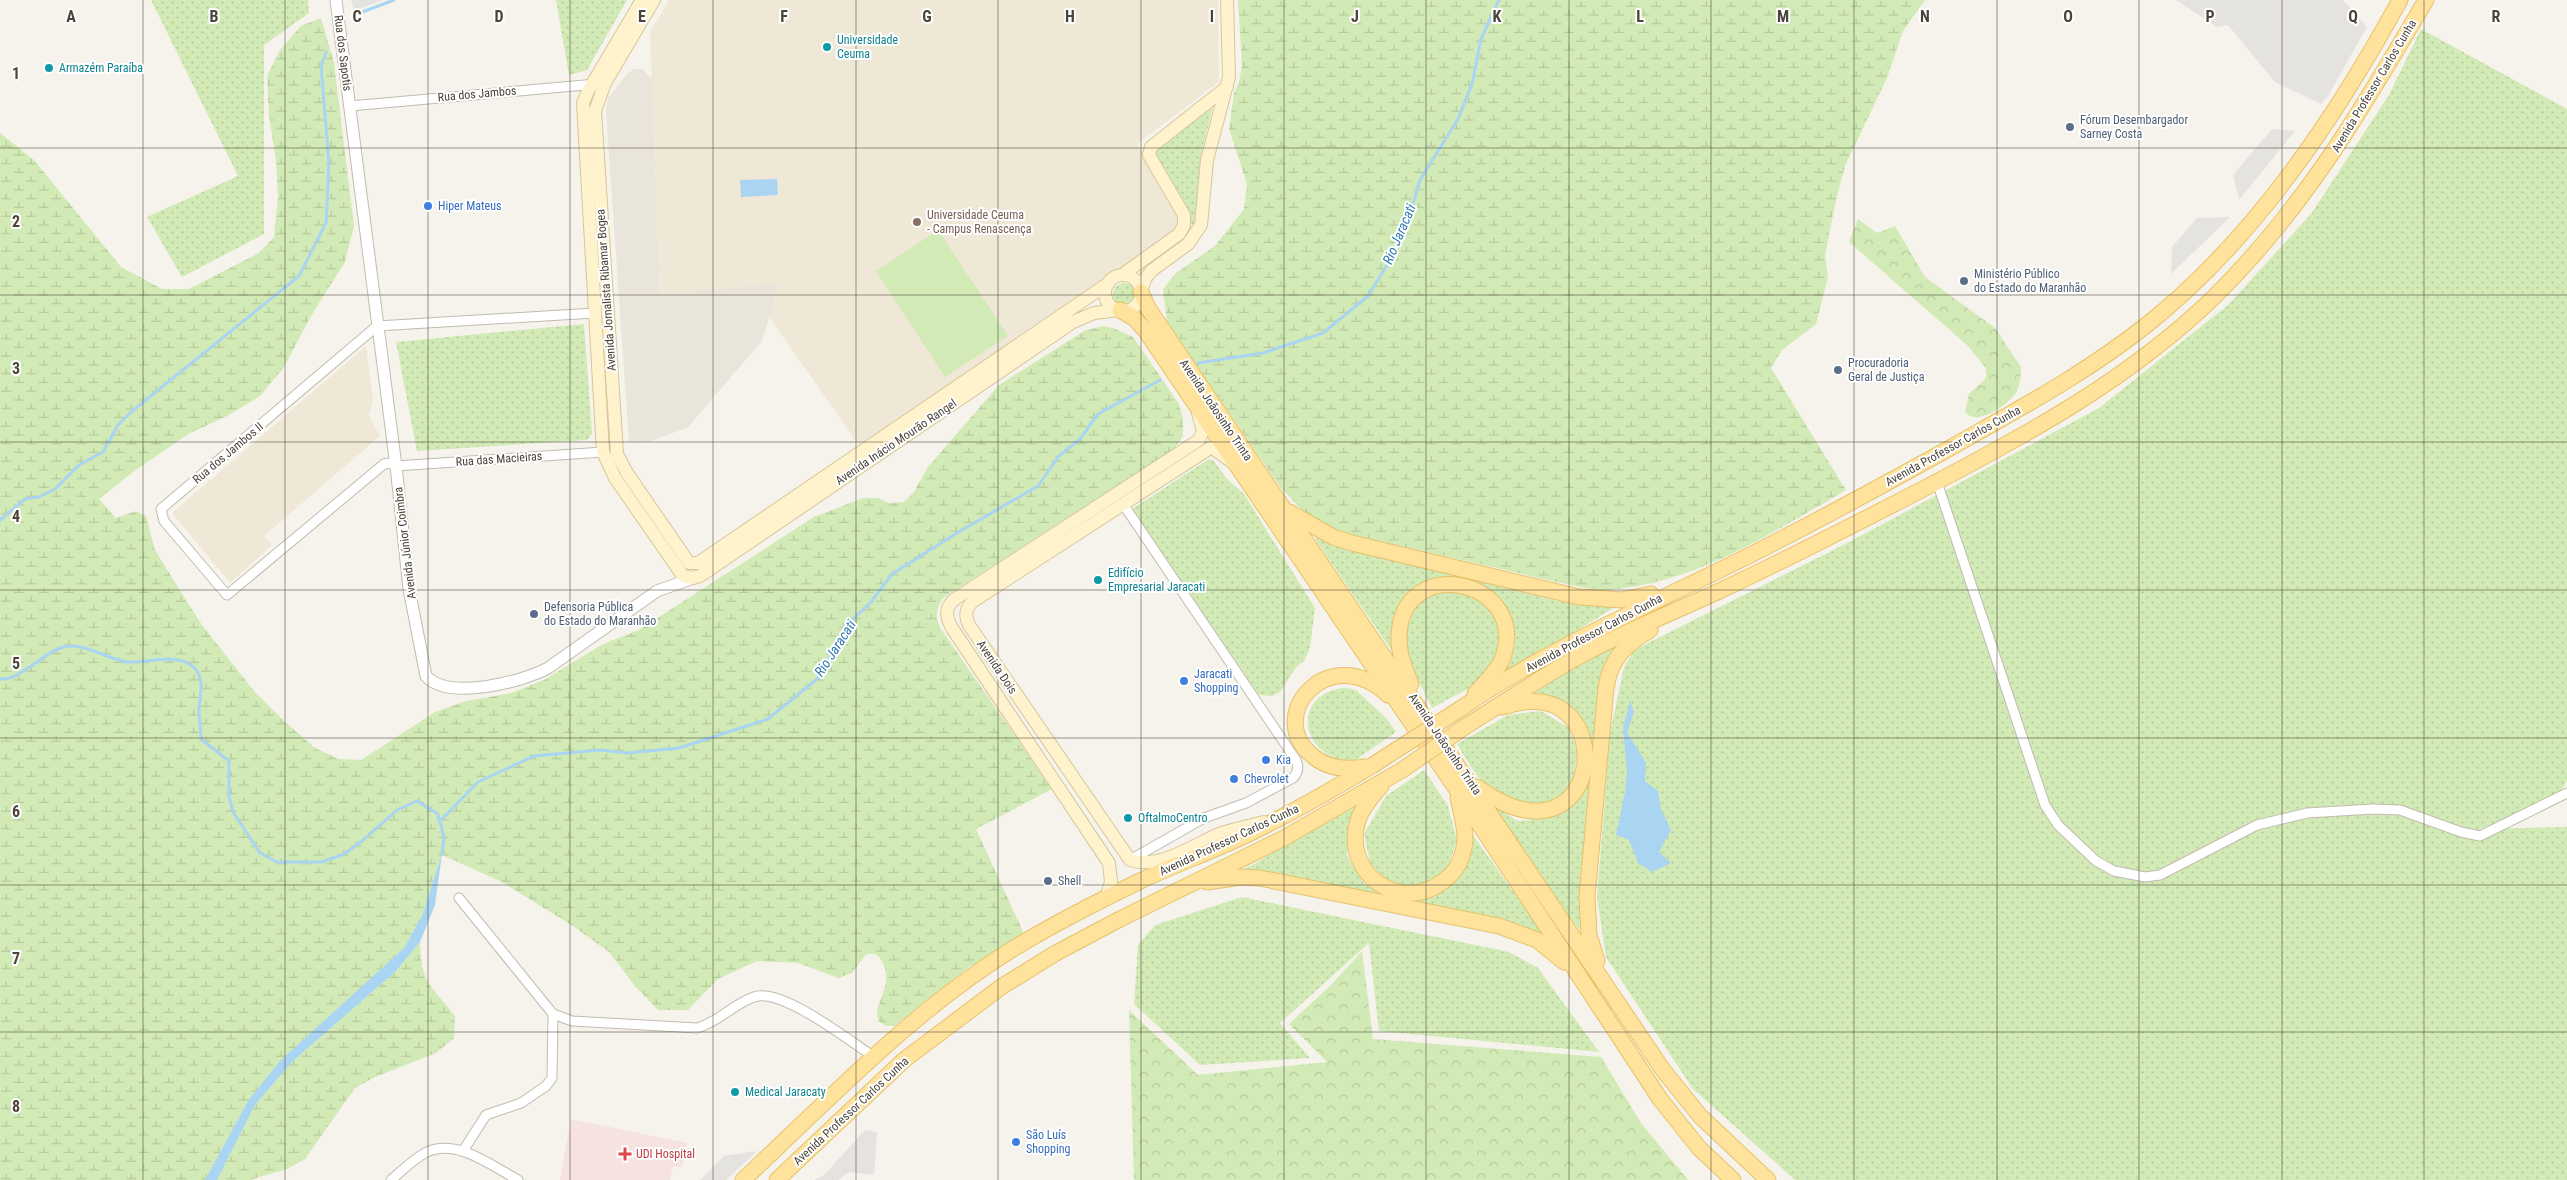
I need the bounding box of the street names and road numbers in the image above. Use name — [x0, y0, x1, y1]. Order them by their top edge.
street label: Rua dos Sapotis — [331, 14, 355, 92]
street label: Avenida Professor Carlos Cunha — [2329, 17, 2419, 155]
street label: Rua dos Jambos — [437, 84, 517, 104]
street label: Avenida Jornalista Ribamar Bogea — [593, 208, 619, 371]
street label: Avenida Joãosinho Trinta — [1177, 356, 1255, 464]
street label: Avenida Inácio Mourão Rangel — [833, 396, 959, 488]
street label: Avenida Professor Carlos Cunha — [1883, 403, 2023, 489]
street label: Rua dos Jambos II — [190, 419, 266, 487]
street label: Rua das Macieiras — [455, 449, 543, 469]
street label: Avenida Júnior Coimbra — [391, 486, 419, 600]
street label: Avenida Professor Carlos Cunha — [1523, 591, 1665, 675]
street label: Avenida Dois — [974, 638, 1020, 696]
street label: Avenida Joãosinho Trinta — [1406, 690, 1484, 798]
street label: Avenida Professor Carlos Cunha — [1157, 801, 1301, 879]
street label: Avenida Professor Carlos Cunha — [791, 1054, 912, 1168]

